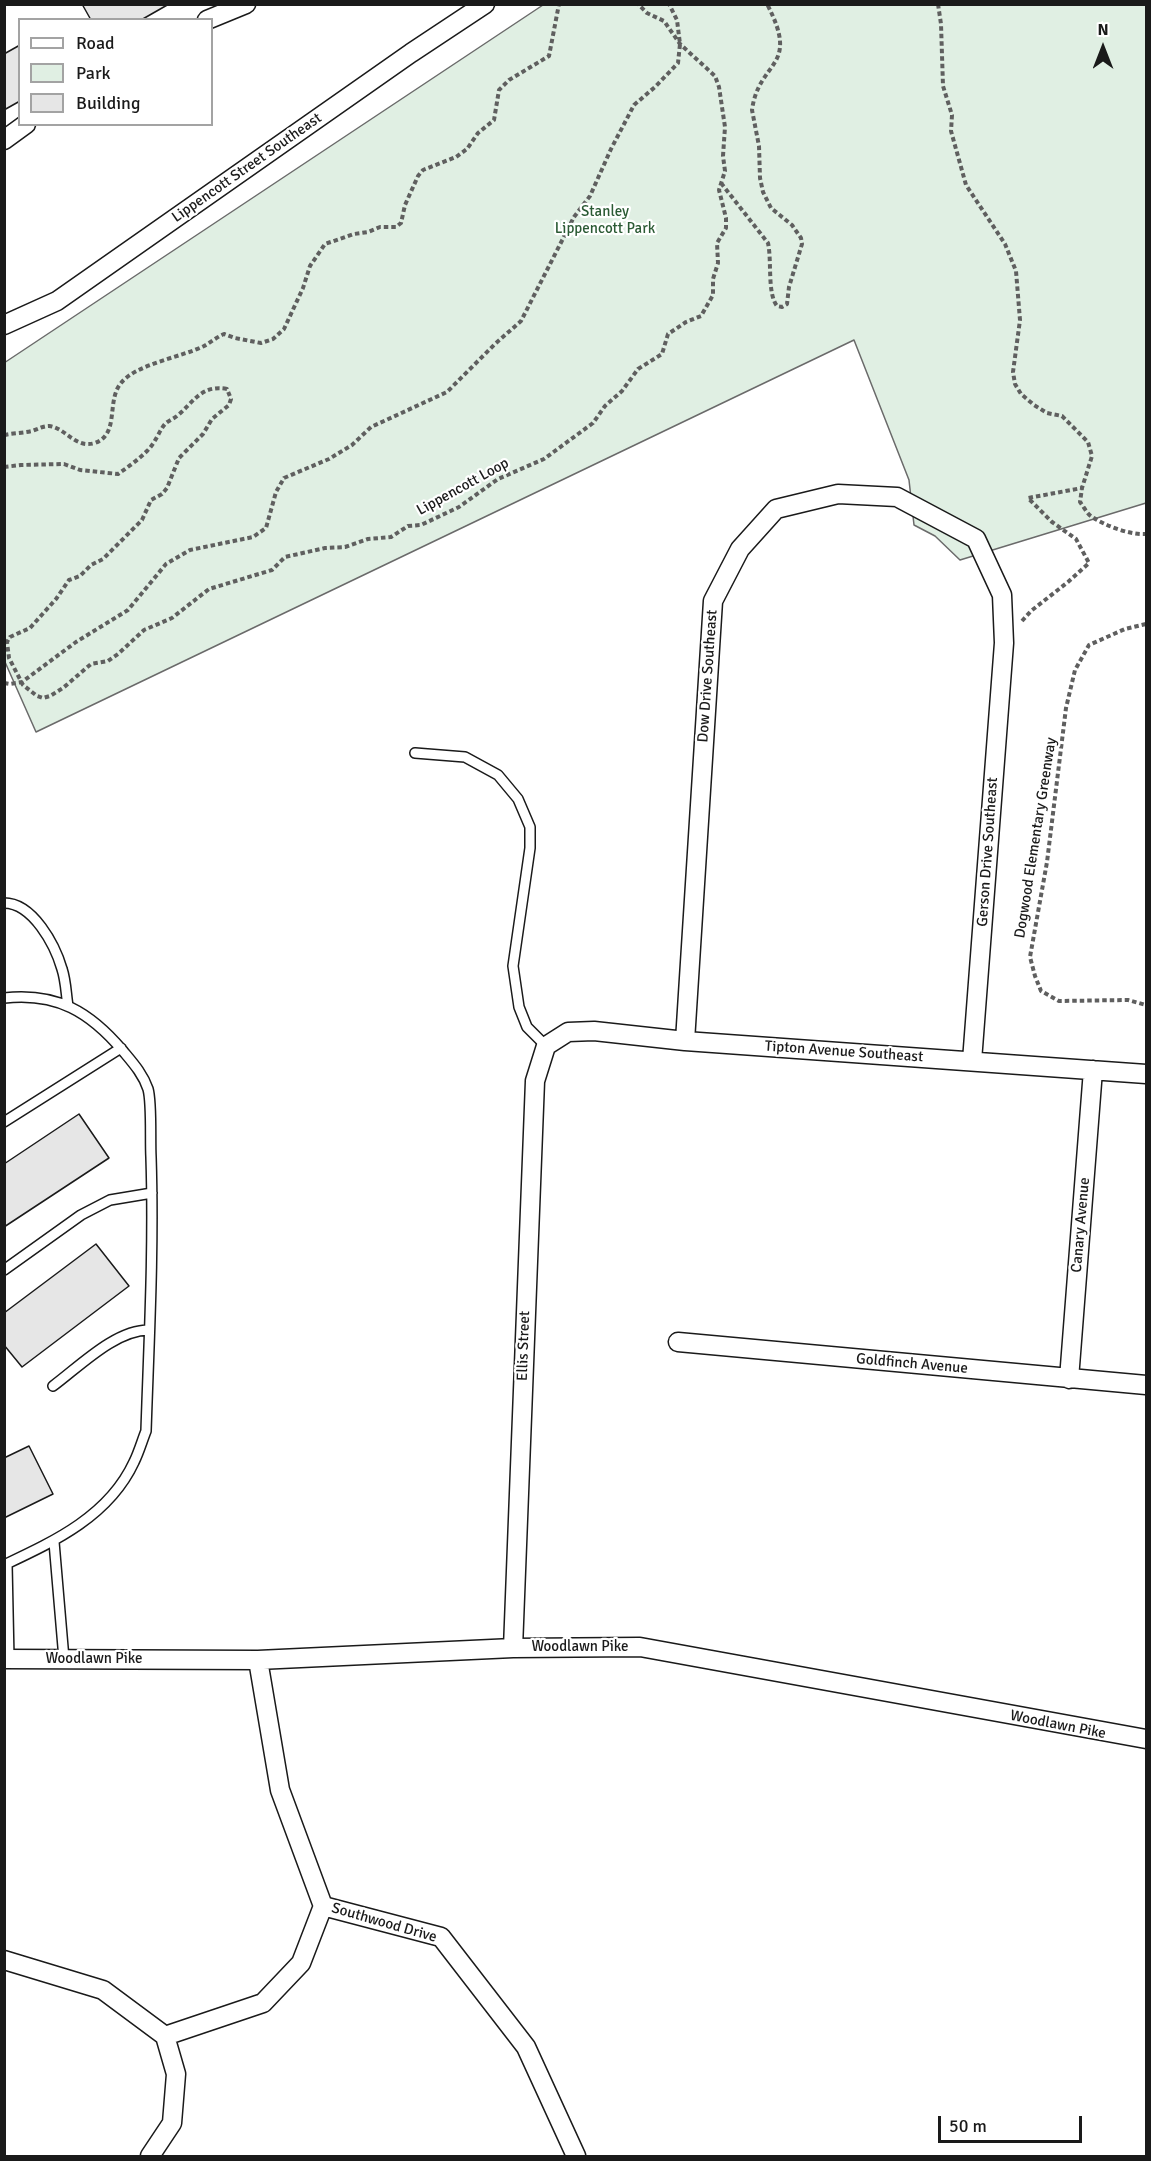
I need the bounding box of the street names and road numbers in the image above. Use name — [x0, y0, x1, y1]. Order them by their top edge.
street label: Lippencott Street Southeast — [169, 109, 325, 227]
street label: Lippencott Loop — [414, 454, 512, 520]
street label: Dow Drive Southeast — [694, 609, 722, 743]
street label: Dogwood Elementary Greenway — [1011, 736, 1061, 940]
street label: Gerson Drive Southeast — [974, 777, 1002, 927]
street label: Tipton Avenue Southeast — [764, 1037, 924, 1067]
street label: Canary Avenue — [1068, 1177, 1094, 1273]
street label: Ellis Street — [514, 1311, 534, 1381]
street label: Goldfinch Avenue — [855, 1350, 969, 1378]
street label: Woodlawn Pike — [531, 1638, 629, 1656]
street label: Woodlawn Pike — [45, 1650, 143, 1668]
street label: Woodlawn Pike — [1009, 1707, 1107, 1743]
street label: Southwood Drive — [329, 1899, 439, 1947]

